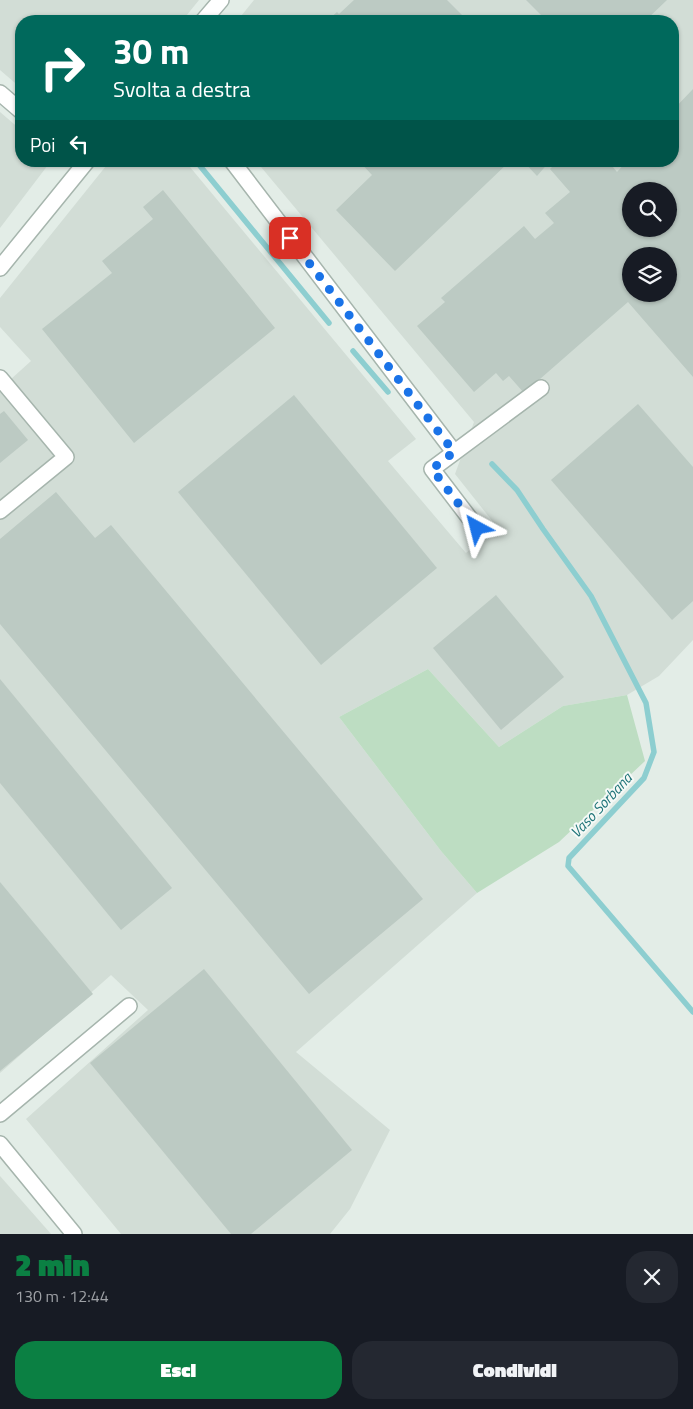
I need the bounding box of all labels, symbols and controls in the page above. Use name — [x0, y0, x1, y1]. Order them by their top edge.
text: 30 m — [113, 24, 189, 78]
icon: right — [30, 35, 95, 100]
text: Svolta a destra — [113, 72, 251, 106]
text: Poi — [30, 130, 55, 159]
icon: left — [65, 130, 93, 158]
map controls — [622, 182, 677, 302]
button: search — [622, 182, 677, 237]
pin — [269, 217, 311, 259]
icon: arrive — [276, 224, 304, 252]
button: layers — [622, 247, 677, 302]
position arrow — [450, 501, 502, 553]
water label: Vaso Sorbana — [565, 766, 638, 843]
text: 2 min — [15, 1242, 90, 1288]
button: close — [626, 1251, 678, 1303]
text: 130 m · 12:44 — [15, 1284, 109, 1308]
button: Esci — [15, 1341, 342, 1399]
button: Condividi — [352, 1341, 678, 1399]

